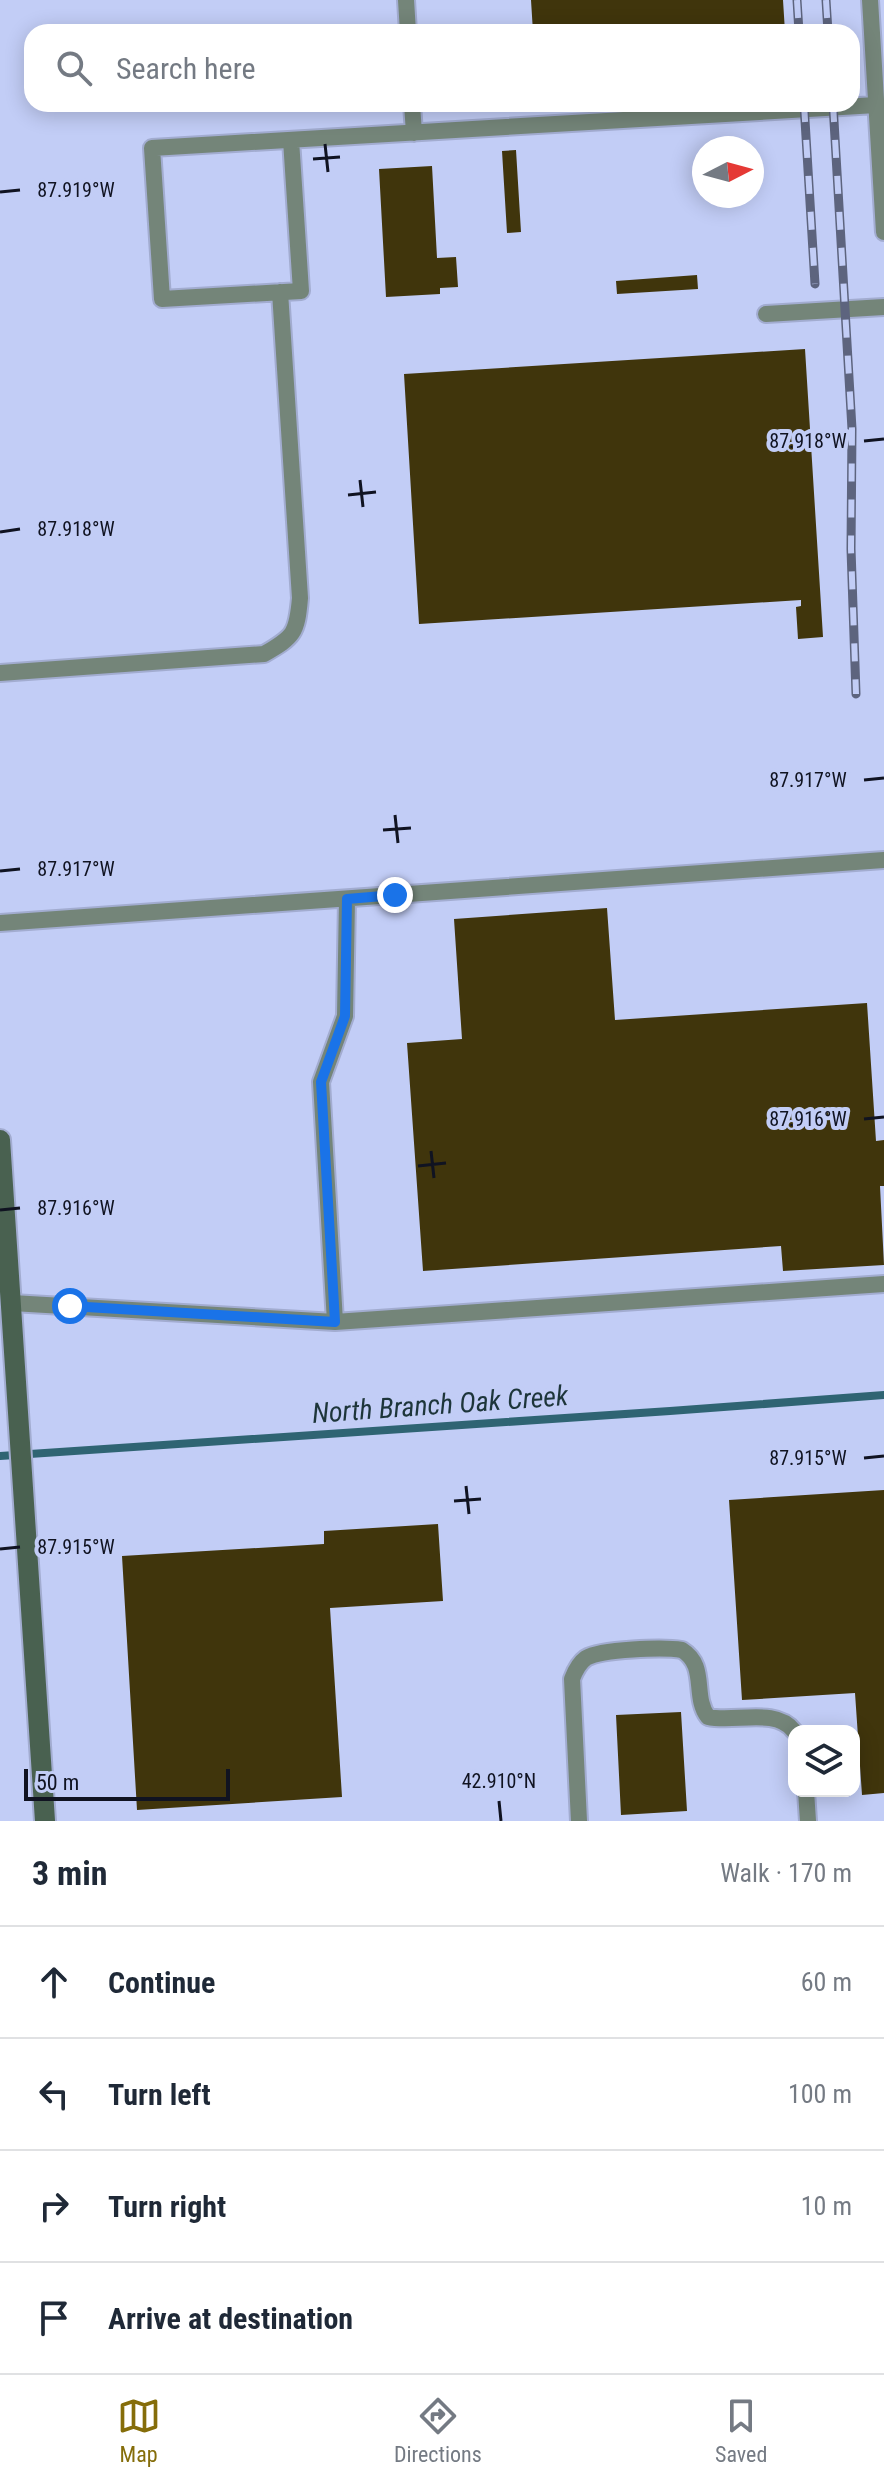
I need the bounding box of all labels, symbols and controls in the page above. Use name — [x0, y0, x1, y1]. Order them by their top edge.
search box — [24, 24, 860, 112]
icon: search — [52, 46, 96, 90]
text: Search here — [116, 51, 256, 86]
north arrow — [692, 136, 764, 208]
text: 87.919°W — [37, 178, 115, 202]
text: 87.918°W — [769, 429, 847, 453]
text: 87.918°W — [37, 517, 115, 541]
text: 87.917°W — [769, 768, 847, 792]
text: 87.917°W — [37, 857, 115, 881]
route end — [377, 877, 413, 913]
text: 87.916°W — [769, 1107, 847, 1131]
text: 87.916°W — [37, 1196, 115, 1220]
route start — [52, 1288, 88, 1324]
water label: North Branch Oak Creek — [311, 1379, 570, 1430]
text: 87.915°W — [769, 1446, 847, 1470]
text: 87.915°W — [37, 1535, 115, 1559]
map controls — [788, 1725, 860, 1797]
button: layers — [788, 1725, 860, 1797]
scale bar — [24, 1765, 230, 1801]
text: 42.910°N — [462, 1769, 536, 1793]
text: 50 m — [36, 1770, 79, 1795]
text: 3 min — [32, 1853, 108, 1893]
text: Walk · 170 m — [720, 1858, 852, 1888]
icon: ahead — [32, 1960, 76, 2004]
text: Continue — [108, 1965, 215, 2000]
text: 60 m — [801, 1967, 852, 1997]
icon: left — [32, 2072, 76, 2116]
text: Turn left — [108, 2077, 211, 2112]
text: 100 m — [788, 2079, 852, 2109]
icon: right — [32, 2184, 76, 2228]
text: Turn right — [108, 2189, 226, 2224]
text: 10 m — [801, 2191, 852, 2221]
icon: arrive — [32, 2296, 76, 2340]
text: Arrive at destination — [108, 2301, 353, 2336]
tab: Map — [117, 2394, 161, 2467]
tab: Directions — [394, 2394, 482, 2467]
tab: Saved — [715, 2394, 767, 2467]

